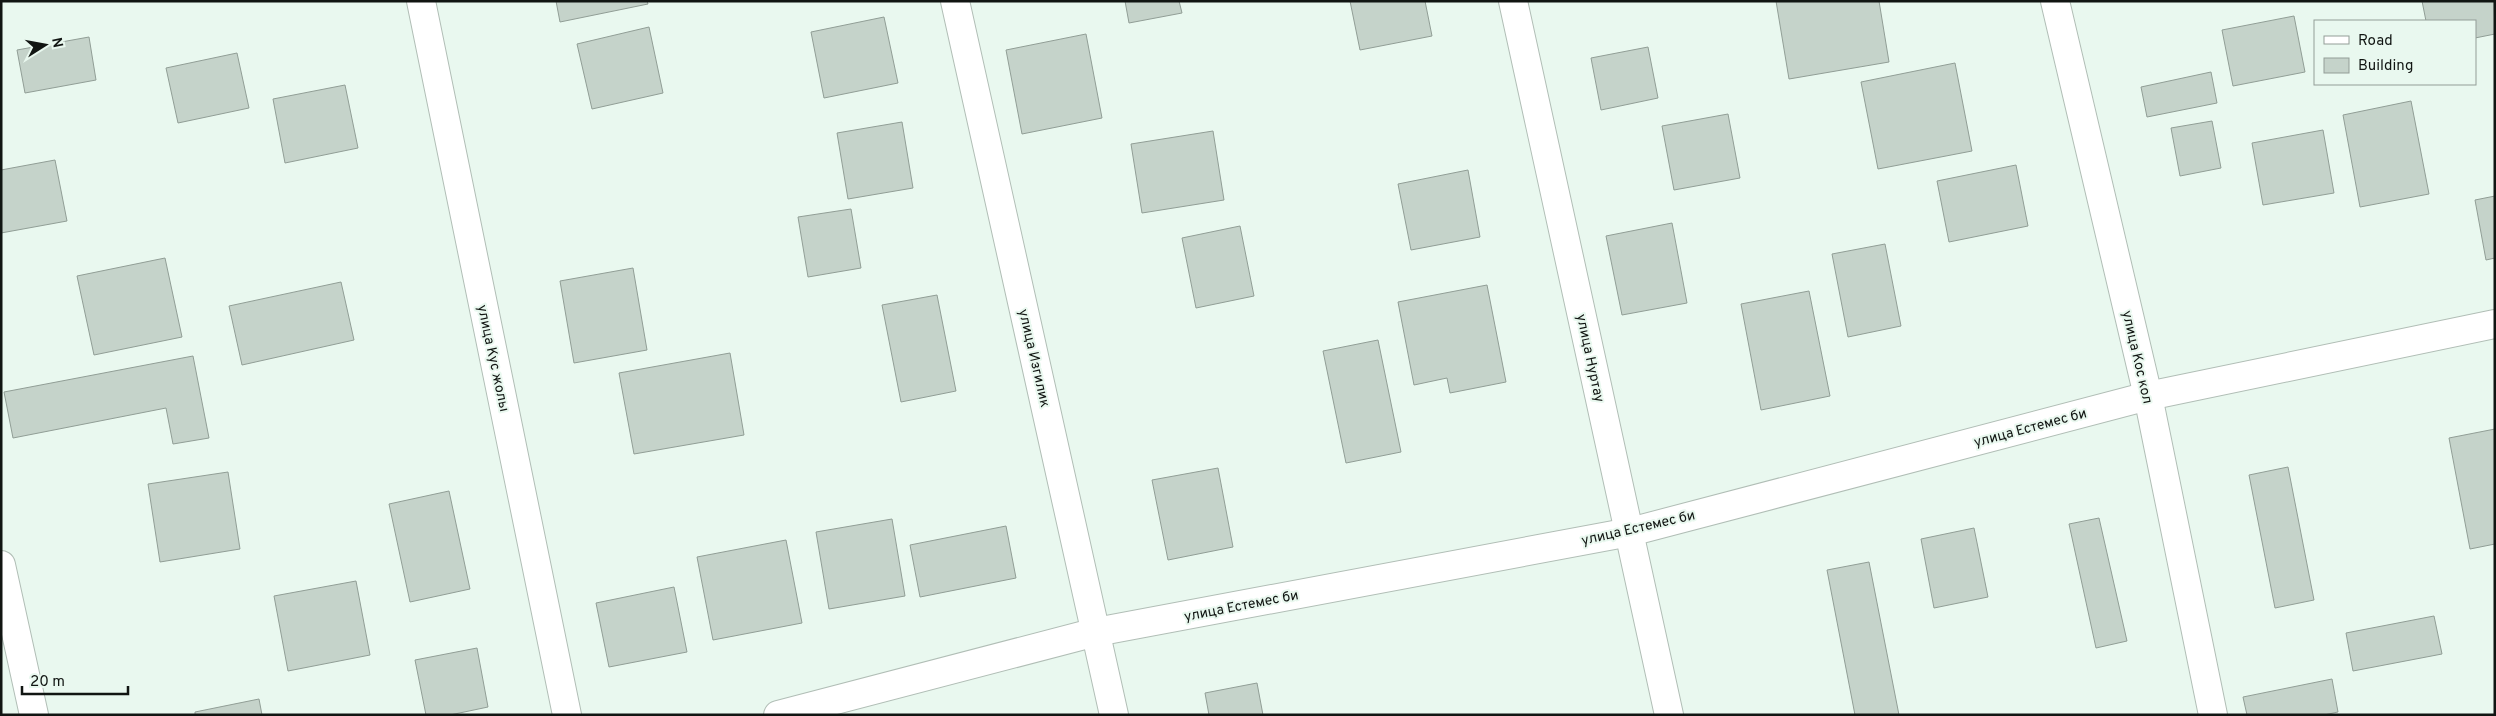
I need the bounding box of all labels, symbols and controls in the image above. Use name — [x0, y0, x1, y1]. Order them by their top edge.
north arrow — [20, 20, 70, 70]
legend — [2314, 20, 2476, 85]
text: Road — [2358, 32, 2393, 51]
text: N — [47, 36, 66, 49]
text: Building — [2358, 57, 2413, 76]
street label: улица Кус жолы — [473, 303, 512, 413]
street label: улица Изгилик — [1014, 308, 1053, 409]
street label: улица Кос кол — [2118, 309, 2156, 406]
street label: улица Нуртау — [1572, 313, 1607, 404]
street label: улица Естемес би — [1972, 405, 2089, 452]
street label: улица Естемес би — [1580, 507, 1697, 550]
street label: улица Естемес би — [1183, 587, 1300, 626]
scale bar — [22, 664, 129, 696]
text: 20 m — [30, 673, 65, 692]

